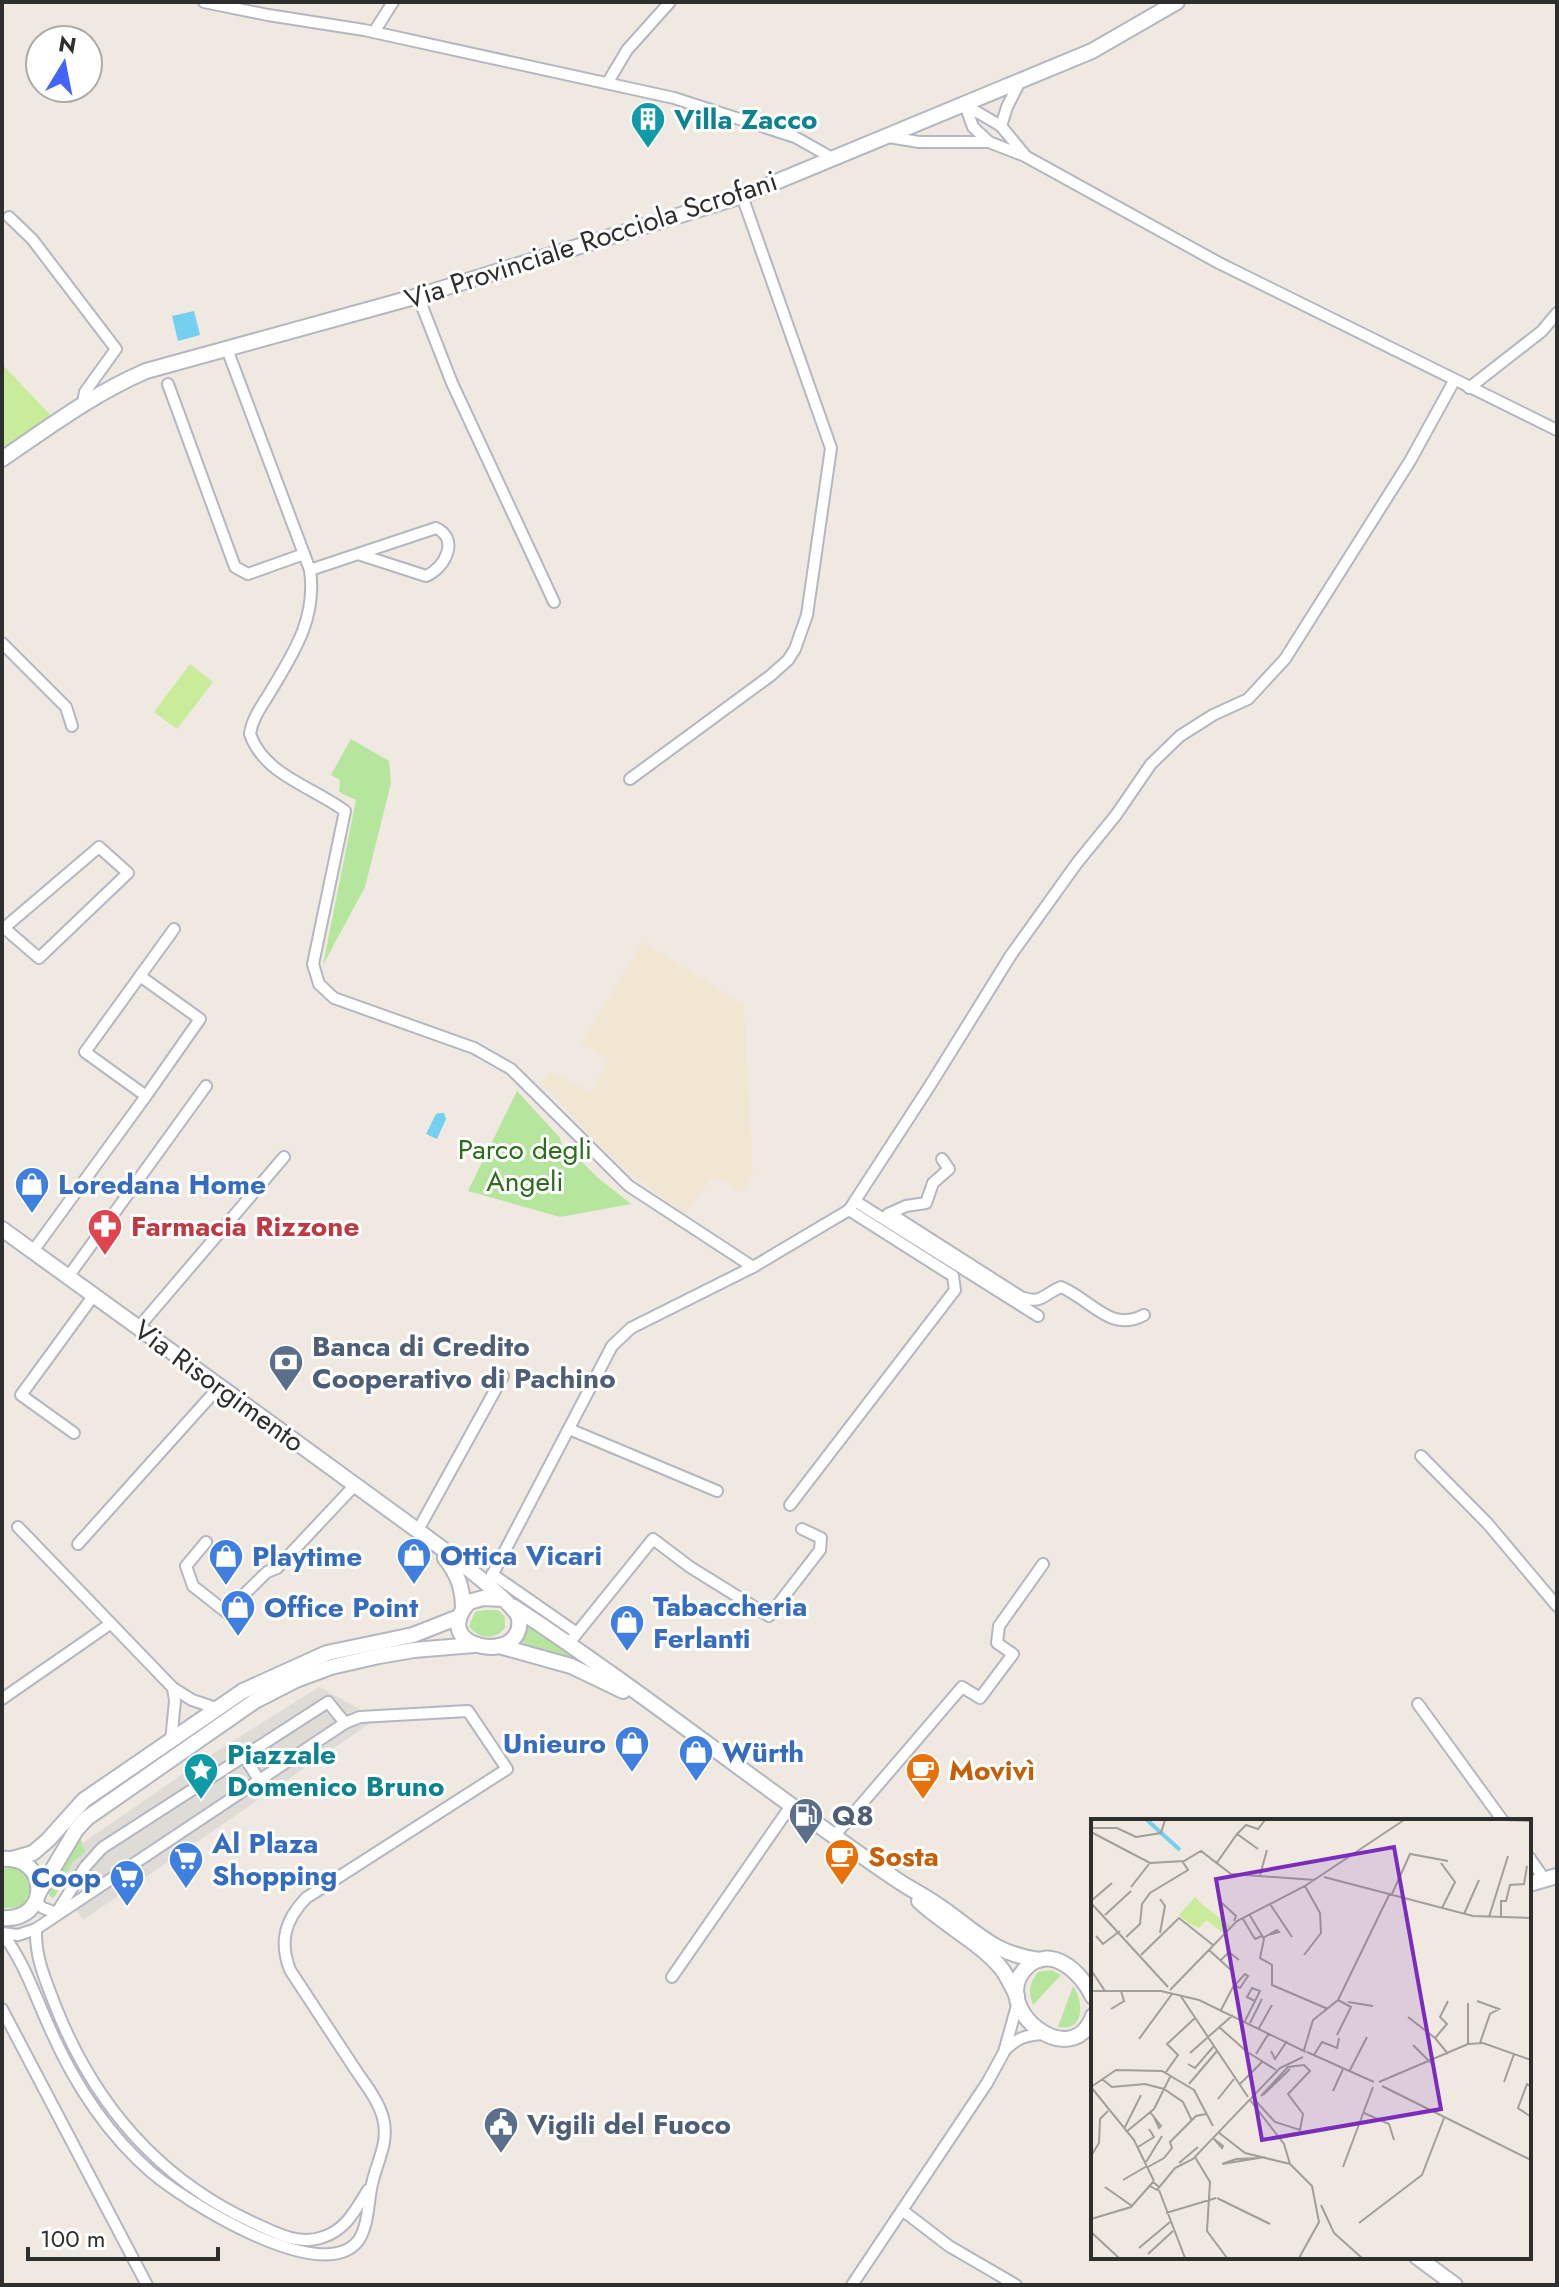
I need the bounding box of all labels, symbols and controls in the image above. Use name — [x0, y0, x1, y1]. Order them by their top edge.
north arrow — [24, 24, 104, 104]
text: N — [56, 27, 79, 62]
place label: Villa Zacco — [673, 99, 818, 140]
building icon: Villa Zacco — [629, 100, 667, 150]
street label: Via Provinciale Rocciola Scrofani — [399, 160, 783, 320]
park label: Parco degli Angeli — [458, 1129, 592, 1202]
place label: Loredana Home — [58, 1164, 266, 1205]
shop icon: Loredana Home — [13, 1165, 51, 1215]
place label: Farmacia Rizzone — [131, 1206, 360, 1247]
pharmacy icon: Farmacia Rizzone — [86, 1207, 124, 1257]
street label: Via Risorgimento — [125, 1310, 313, 1462]
place label: Banca di Credito Cooperativo di Pachino — [312, 1326, 616, 1399]
bank icon: Banca di Credito Cooperativo di Pachino — [267, 1343, 305, 1393]
place label: Ottica Vicari — [440, 1535, 602, 1576]
place label: Playtime — [252, 1536, 362, 1577]
shop icon: Ottica Vicari — [395, 1536, 433, 1586]
shop icon: Playtime — [207, 1537, 245, 1587]
place label: Tabaccheria Ferlanti — [653, 1586, 807, 1659]
place label: Office Point — [264, 1587, 418, 1628]
shop icon: Office Point — [219, 1588, 257, 1638]
shop icon: Tabaccheria Ferlanti — [608, 1603, 646, 1653]
place label: Unieuro — [503, 1723, 606, 1764]
shop icon: Unieuro — [613, 1724, 651, 1774]
place label: Würth — [722, 1732, 804, 1773]
shop icon: Würth — [677, 1733, 715, 1783]
place label: Piazzale Domenico Bruno — [227, 1734, 444, 1807]
place label: Movivì — [949, 1750, 1035, 1791]
place icon: Piazzale Domenico Bruno — [182, 1751, 220, 1801]
cafe icon: Movivì — [904, 1751, 942, 1801]
place label: Q8 — [832, 1795, 874, 1836]
fuel station icon: Q8 — [787, 1796, 825, 1846]
inset map — [1091, 1819, 1531, 2259]
place label: Al Plaza Shopping — [211, 1823, 337, 1896]
place label: Sosta — [868, 1836, 939, 1877]
cafe icon: Sosta — [823, 1837, 861, 1887]
supermarket icon: Al Plaza Shopping — [167, 1840, 205, 1890]
place label: Coop — [31, 1857, 101, 1898]
supermarket icon: Coop — [108, 1858, 146, 1908]
place label: Vigili del Fuoco — [526, 2104, 731, 2145]
public building icon: Vigili del Fuoco — [482, 2105, 520, 2155]
scale bar — [28, 2211, 218, 2261]
text: 100 m — [40, 2221, 106, 2256]

